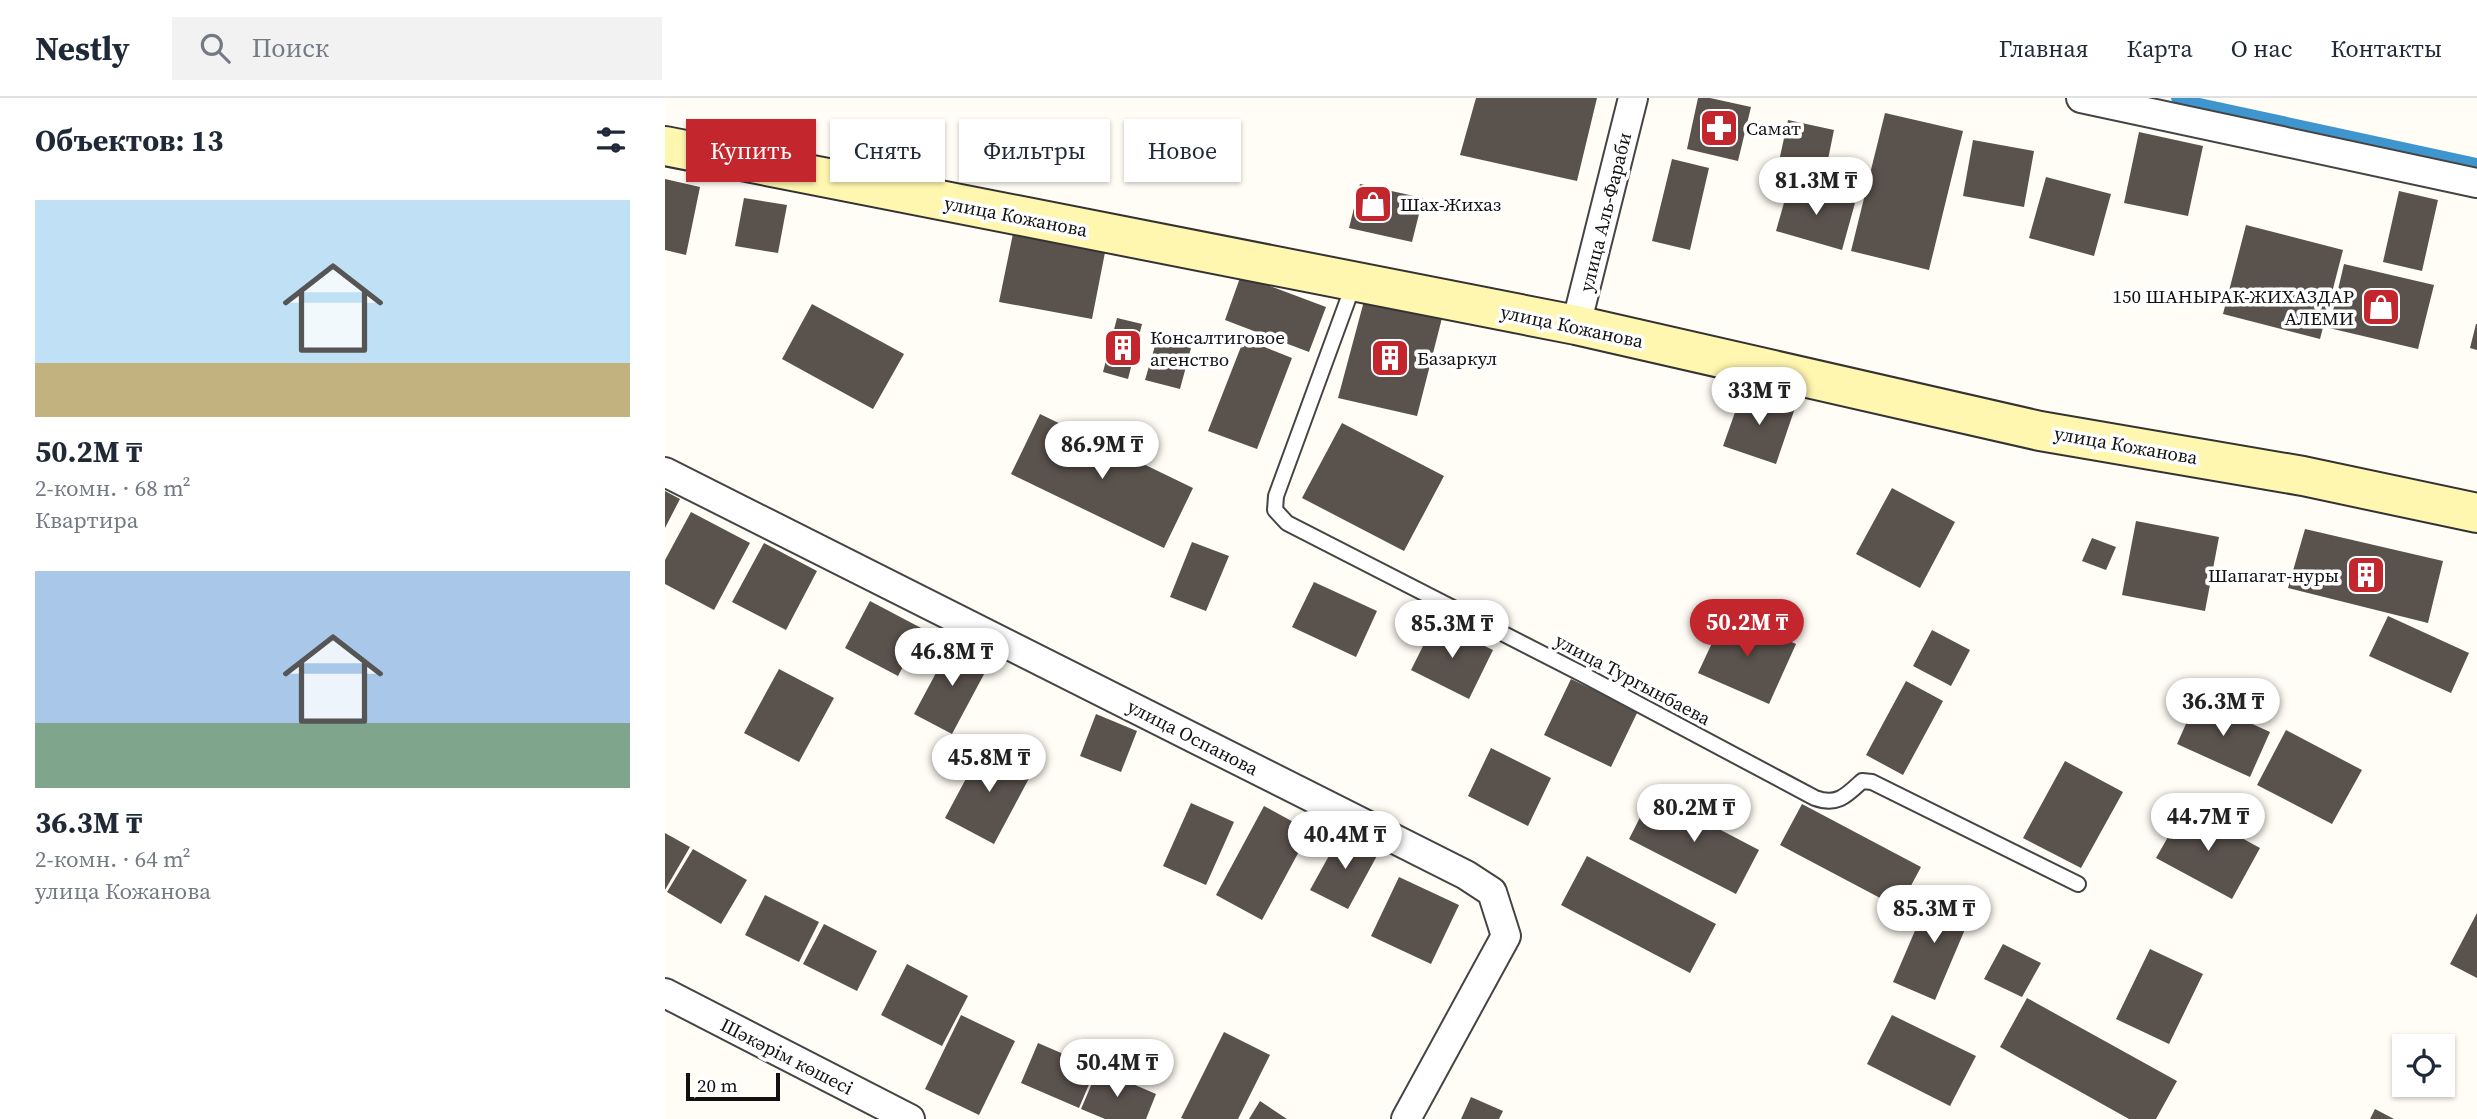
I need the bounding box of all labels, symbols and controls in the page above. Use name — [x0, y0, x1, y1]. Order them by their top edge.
search box — [172, 17, 662, 80]
text: Nestly — [35, 26, 130, 71]
icon: search — [196, 29, 234, 67]
text: Поиск — [252, 30, 329, 66]
text: Главная — [1999, 32, 2088, 65]
text: Карта — [2126, 32, 2193, 65]
text: О нас — [2231, 32, 2292, 65]
text: Контакты — [2330, 32, 2442, 65]
pharmacy icon: Самат — [1698, 107, 1740, 149]
place label: Самат — [1746, 115, 1801, 141]
chip: Купить — [686, 119, 816, 182]
chip: Снять — [830, 119, 945, 182]
chip: Фильтры — [959, 119, 1110, 182]
chip: Новое — [1124, 119, 1241, 182]
text: Объектов: 13 — [35, 120, 223, 161]
icon: filters — [592, 121, 630, 159]
street label: улица Аль-Фараби — [1573, 130, 1637, 294]
pin: 81.3M ₸ — [1751, 158, 1881, 217]
text: 81.3M ₸ — [1775, 164, 1857, 196]
shop icon: Шах-Жихаз — [1352, 183, 1394, 225]
street label: улица Кожанова — [942, 189, 1090, 243]
place label: Шах-Жихаз — [1400, 191, 1501, 217]
icon: home — [270, 245, 396, 371]
place label: 150 ШАНЫРАК-ЖИХАЗДАР АЛЕМИ — [2113, 283, 2354, 331]
shop icon: 150 ШАНЫРАК-ЖИХАЗДАР АЛЕМИ — [2360, 286, 2402, 328]
street label: улица Кожанова — [1498, 298, 1646, 354]
place label: Консалтиговое агенство — [1150, 324, 1285, 372]
building icon: Консалтиговое агенство — [1102, 327, 1144, 369]
building icon: Базаркул — [1369, 337, 1411, 379]
place label: Базаркул — [1417, 345, 1497, 371]
pin: 33M ₸ — [1710, 368, 1808, 427]
text: 33M ₸ — [1728, 374, 1790, 406]
street label: улица Кожанова — [2052, 420, 2200, 470]
pin: 86.9M ₸ — [1037, 422, 1167, 481]
text: 86.9M ₸ — [1061, 428, 1143, 460]
text: 50.2M ₸ — [35, 431, 142, 472]
text: 2-комн. · 68 m² — [35, 472, 191, 504]
text: Квартира — [35, 504, 138, 536]
building icon: Шапагат-нуры — [2345, 554, 2387, 596]
place label: Шапагат-нуры — [2208, 562, 2339, 588]
pin: 50.2M ₸ — [1682, 600, 1812, 659]
pin: 85.3M ₸ — [1387, 601, 1517, 660]
text: 50.2M ₸ — [1706, 606, 1788, 638]
text: 85.3M ₸ — [1411, 607, 1493, 639]
icon: home — [270, 616, 396, 742]
street label: улица Тургынбаева — [1551, 627, 1716, 731]
pin: 46.8M ₸ — [887, 628, 1017, 688]
text: 46.8M ₸ — [911, 635, 993, 667]
pin: 36.3M ₸ — [2158, 678, 2288, 738]
text: 36.3M ₸ — [2182, 685, 2264, 717]
street label: улица Оспанова — [1123, 693, 1263, 781]
pin: 45.8M ₸ — [924, 734, 1054, 794]
text: 45.8M ₸ — [948, 741, 1030, 773]
pin: 80.2M ₸ — [1629, 784, 1759, 844]
text: 80.2M ₸ — [1653, 791, 1735, 823]
pin: 44.7M ₸ — [2143, 794, 2273, 853]
text: 44.7M ₸ — [2167, 800, 2249, 832]
text: 36.3M ₸ — [35, 802, 142, 843]
pin: 40.4M ₸ — [1280, 812, 1410, 871]
text: 40.4M ₸ — [1304, 818, 1386, 850]
text: 2-комн. · 64 m² — [35, 843, 191, 875]
text: улица Кожанова — [35, 875, 211, 907]
pin: 85.3M ₸ — [1869, 886, 1999, 945]
text: 85.3M ₸ — [1893, 892, 1975, 924]
street label: Шәкәрім көшесі — [716, 1011, 858, 1101]
map controls — [2392, 1034, 2455, 1097]
button: locate — [2392, 1034, 2455, 1097]
pin: 50.4M ₸ — [1052, 1040, 1182, 1099]
text: 50.4M ₸ — [1076, 1046, 1158, 1078]
scale bar — [686, 1070, 781, 1102]
text: 20 m — [697, 1072, 738, 1098]

